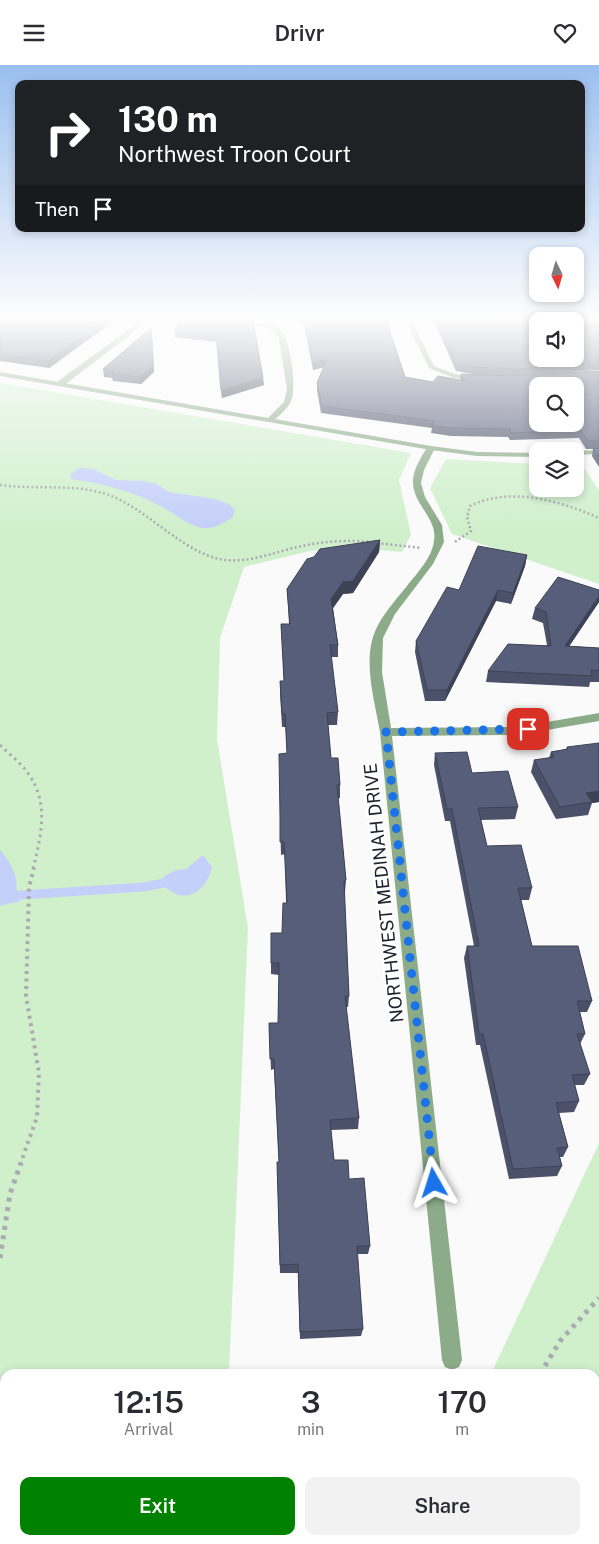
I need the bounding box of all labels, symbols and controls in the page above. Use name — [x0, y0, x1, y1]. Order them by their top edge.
icon: menu — [20, 19, 48, 47]
icon: heart — [551, 19, 579, 47]
text: Drivr — [274, 20, 325, 46]
text: 130 m — [118, 99, 218, 140]
icon: right — [35, 100, 100, 165]
text: Northwest Troon Court — [118, 141, 351, 167]
icon: arrive — [89, 195, 117, 223]
text: Then — [35, 198, 79, 220]
north arrow — [529, 247, 584, 303]
map controls — [529, 247, 584, 497]
button: sound — [529, 312, 584, 367]
button: search — [529, 377, 584, 432]
button: layers — [529, 442, 584, 497]
pin — [507, 708, 549, 750]
icon: arrive — [514, 715, 542, 743]
street label: NORTHWEST MEDINAH DRIVE — [359, 762, 408, 1024]
position arrow — [407, 1156, 459, 1208]
text: 12:15 — [113, 1384, 184, 1420]
text: 3 — [301, 1384, 320, 1420]
text: 170 — [437, 1384, 487, 1420]
text: Arrival — [124, 1420, 173, 1439]
text: min — [297, 1420, 324, 1439]
text: m — [455, 1420, 469, 1439]
button: Exit — [20, 1477, 295, 1535]
button: Share — [305, 1477, 580, 1535]

